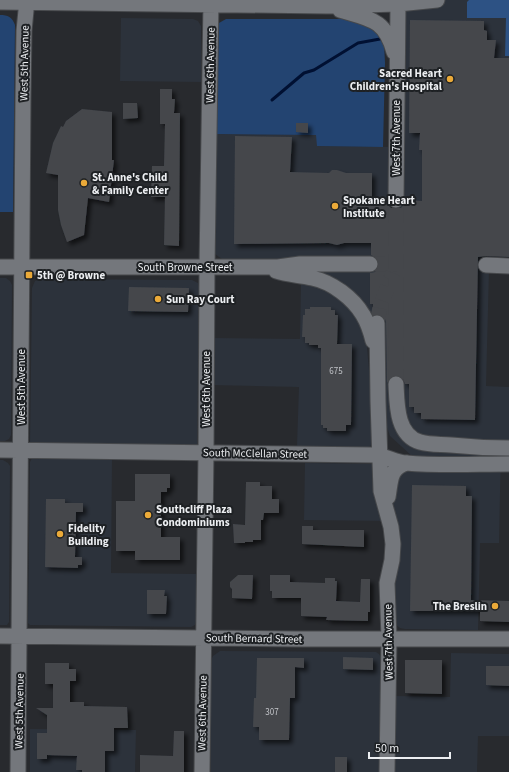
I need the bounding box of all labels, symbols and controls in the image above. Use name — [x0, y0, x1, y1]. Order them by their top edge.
street label: West 5th Avenue — [16, 25, 33, 101]
street label: West 6th Avenue — [202, 27, 219, 103]
place label: Sacred Heart Children's Hospital — [350, 66, 443, 94]
marker: Sacred Heart Children's Hospital — [445, 74, 455, 84]
street label: West 7th Avenue — [389, 100, 404, 176]
place label: St. Anne's Child & Family Center — [92, 170, 169, 198]
marker: St. Anne's Child & Family Center — [79, 178, 89, 188]
place label: Spokane Heart Institute — [343, 193, 416, 221]
marker: Spokane Heart Institute — [330, 201, 340, 211]
street label: South Browne Street — [138, 260, 233, 275]
place label: 5th @ Browne — [37, 268, 105, 283]
marker: 5th @ Browne — [24, 270, 34, 280]
place label: Sun Ray Court — [166, 292, 235, 307]
marker: Sun Ray Court — [153, 294, 163, 304]
street label: West 5th Avenue — [14, 349, 29, 425]
street label: West 6th Avenue — [199, 351, 214, 427]
house number: 675 — [329, 365, 343, 378]
street label: South McClellan Street — [203, 445, 307, 462]
place label: Southcliff Plaza Condominiums — [156, 502, 232, 530]
marker: Southcliff Plaza Condominiums — [143, 510, 153, 520]
place label: Fidelity Building — [68, 521, 109, 549]
marker: Fidelity Building — [55, 529, 65, 539]
place label: The Breslin — [433, 599, 487, 614]
marker: The Breslin — [490, 601, 500, 611]
street label: West 7th Avenue — [380, 603, 397, 680]
street label: South Bernard Street — [206, 630, 303, 647]
street label: West 5th Avenue — [11, 673, 28, 749]
street label: West 6th Avenue — [194, 675, 211, 751]
house number: 307 — [265, 706, 279, 719]
scale bar — [369, 734, 450, 760]
text: 50 m — [375, 740, 399, 757]

